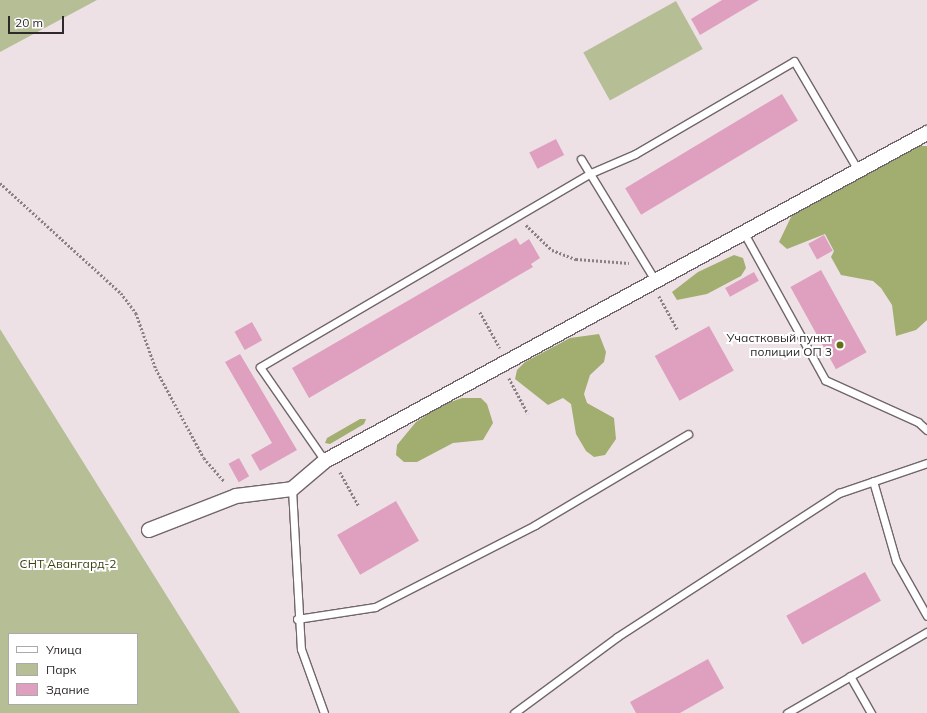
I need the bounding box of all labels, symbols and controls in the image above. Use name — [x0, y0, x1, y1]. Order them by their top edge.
scale bar — [10, 8, 66, 34]
text: 20 m — [15, 15, 43, 30]
place label: Участковый пункт полиции ОП 3 — [726, 331, 832, 359]
marker: Участковый пункт полиции ОП 3 — [835, 340, 845, 350]
park label: СНТ Авангард-2 — [19, 557, 117, 571]
legend — [8, 633, 138, 705]
text: Улица — [46, 642, 82, 657]
text: Парк — [46, 662, 76, 677]
text: Здание — [46, 682, 89, 697]

